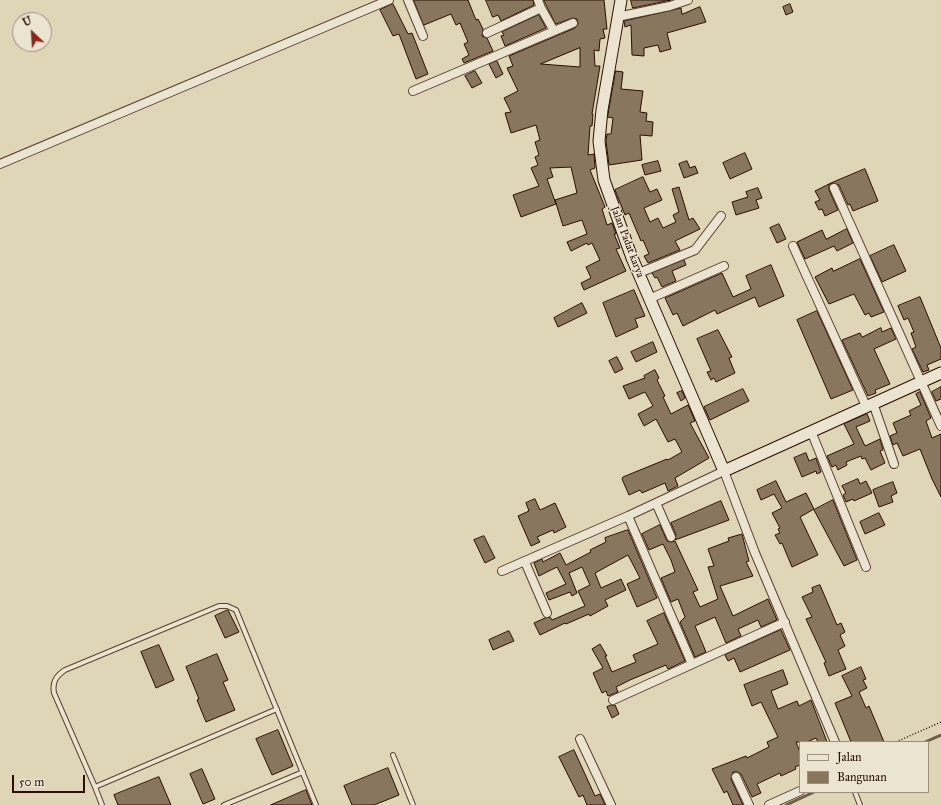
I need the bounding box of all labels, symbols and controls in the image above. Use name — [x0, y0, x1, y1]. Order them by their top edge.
north arrow — [12, 12, 52, 52]
text: U — [20, 14, 34, 29]
street label: Jalan Padat karya — [607, 204, 647, 280]
legend — [799, 741, 929, 793]
text: Jalan — [837, 750, 861, 764]
scale bar — [14, 767, 87, 793]
text: Bangunan — [837, 770, 887, 784]
text: 50 m — [19, 775, 44, 789]

